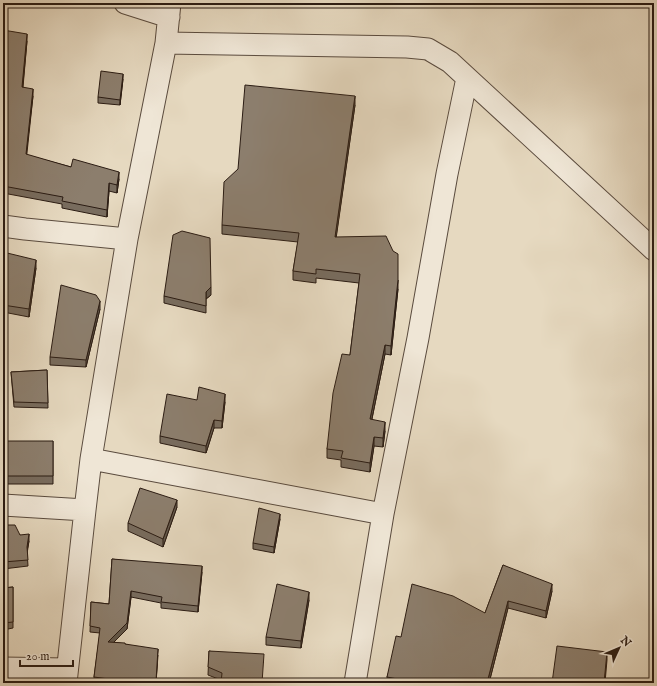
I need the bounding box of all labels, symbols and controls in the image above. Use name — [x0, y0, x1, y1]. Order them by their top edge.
north arrow — [599, 628, 639, 668]
text: N — [616, 633, 634, 650]
scale bar — [20, 642, 73, 668]
text: 20 m — [26, 649, 49, 664]

